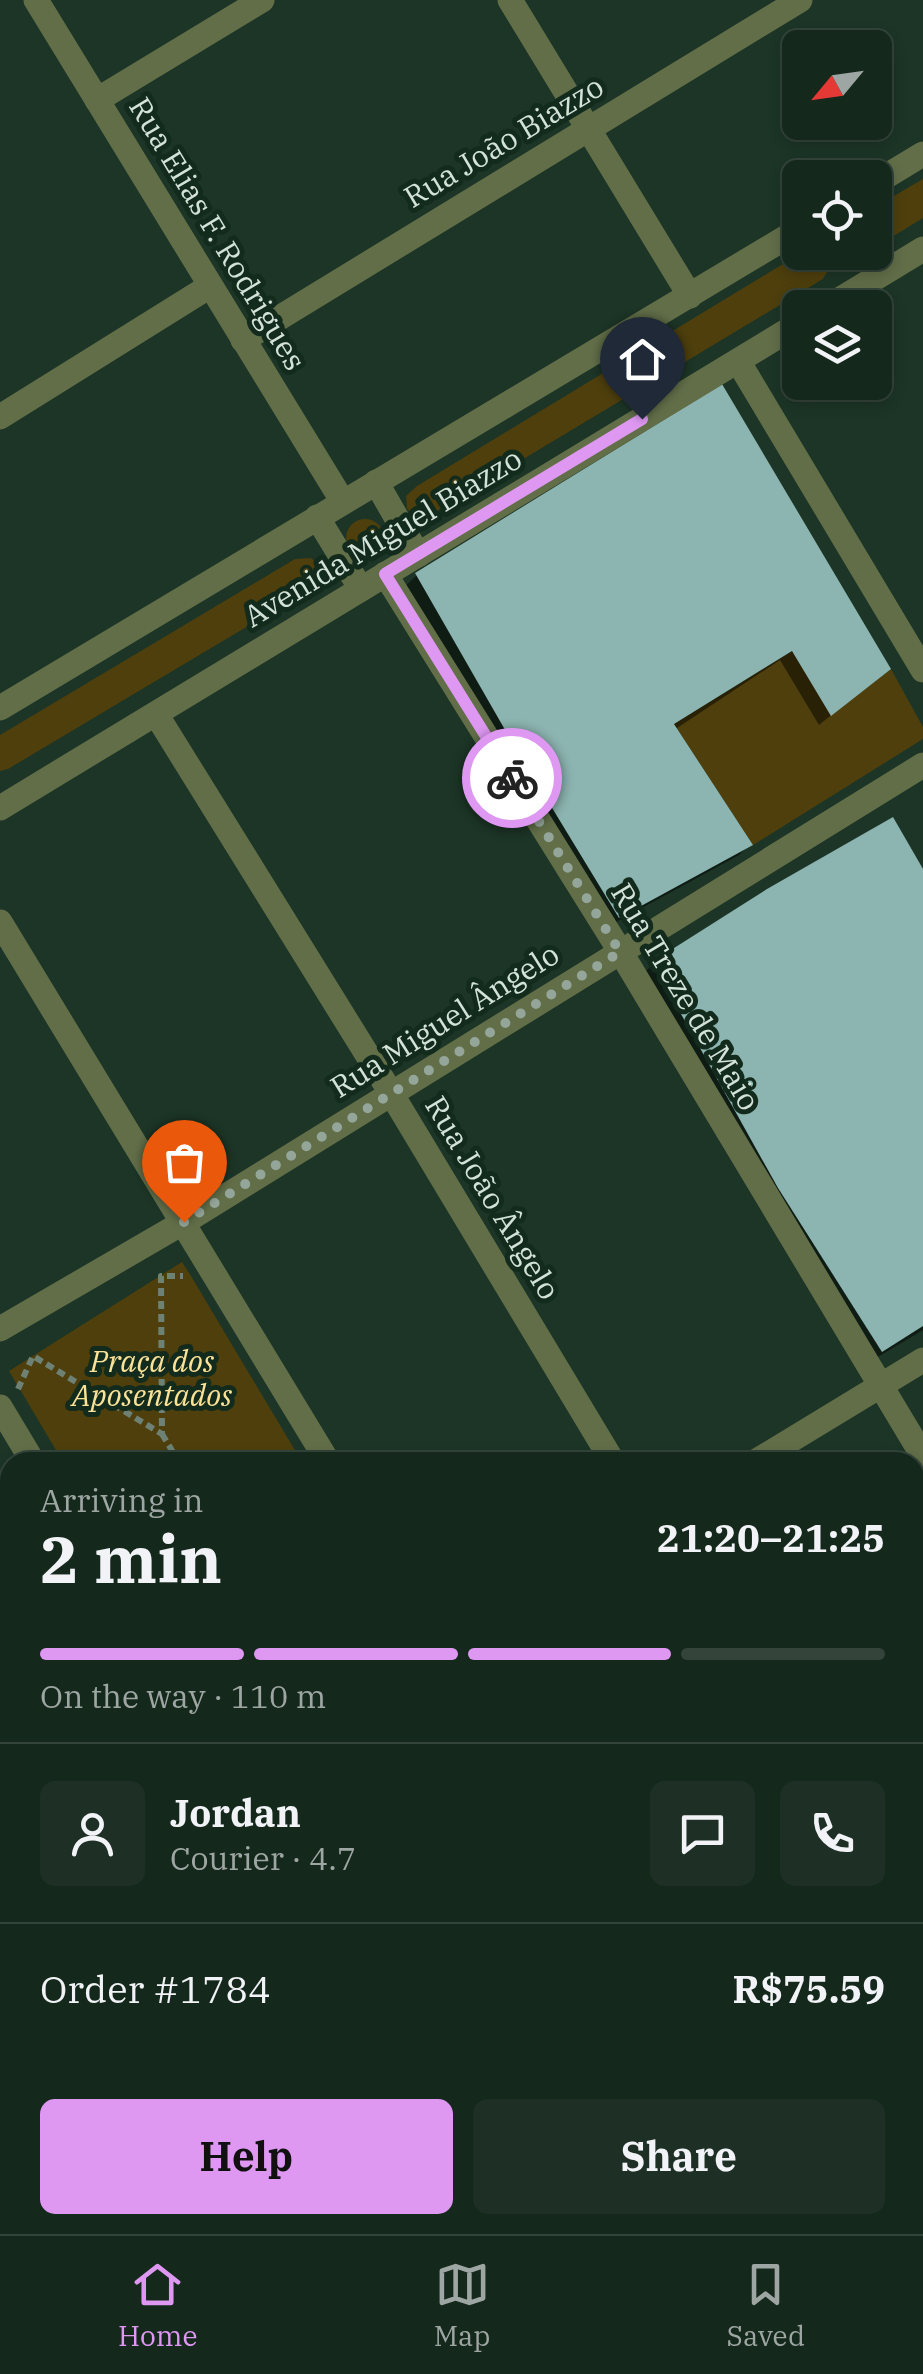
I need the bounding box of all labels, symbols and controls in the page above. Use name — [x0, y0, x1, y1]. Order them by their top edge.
north arrow — [782, 30, 892, 140]
map controls — [782, 30, 892, 400]
street label: Rua João Biazzo — [396, 66, 610, 216]
street label: Rua Elias F. Rodrigues — [121, 90, 315, 377]
button: locate — [782, 160, 892, 270]
button: layers — [782, 290, 892, 400]
pin — [600, 317, 685, 420]
icon: home — [615, 332, 670, 387]
street label: Avenida Miguel Biazzo — [236, 438, 528, 635]
courier — [462, 728, 562, 828]
icon: bike — [485, 751, 540, 806]
street label: Rua Treze de Maio — [603, 875, 770, 1117]
street label: Rua Miguel Ângelo — [323, 934, 566, 1106]
street label: Rua João Ângelo — [417, 1088, 569, 1306]
pin — [142, 1120, 227, 1223]
icon: bag — [157, 1135, 212, 1190]
park label: Praça dos Aposentados — [70, 1341, 232, 1414]
text: Arriving in — [40, 1479, 203, 1521]
text: 21:20–21:25 — [657, 1513, 885, 1562]
text: 2 min — [40, 1516, 222, 1601]
text: On the way · 110 m — [40, 1675, 326, 1717]
button: person — [40, 1781, 145, 1886]
button: chat — [650, 1781, 755, 1886]
button: phone — [780, 1781, 885, 1886]
text: Jordan — [170, 1788, 301, 1837]
text: Courier · 4.7 — [170, 1837, 356, 1879]
text: Order #1784 — [40, 1964, 271, 2013]
text: R$75.59 — [733, 1964, 885, 2013]
button: Help — [40, 2099, 453, 2214]
button: Share — [473, 2099, 885, 2214]
tab: Home — [118, 2257, 198, 2354]
tab: Map — [434, 2257, 491, 2354]
tab: Saved — [727, 2257, 805, 2354]

